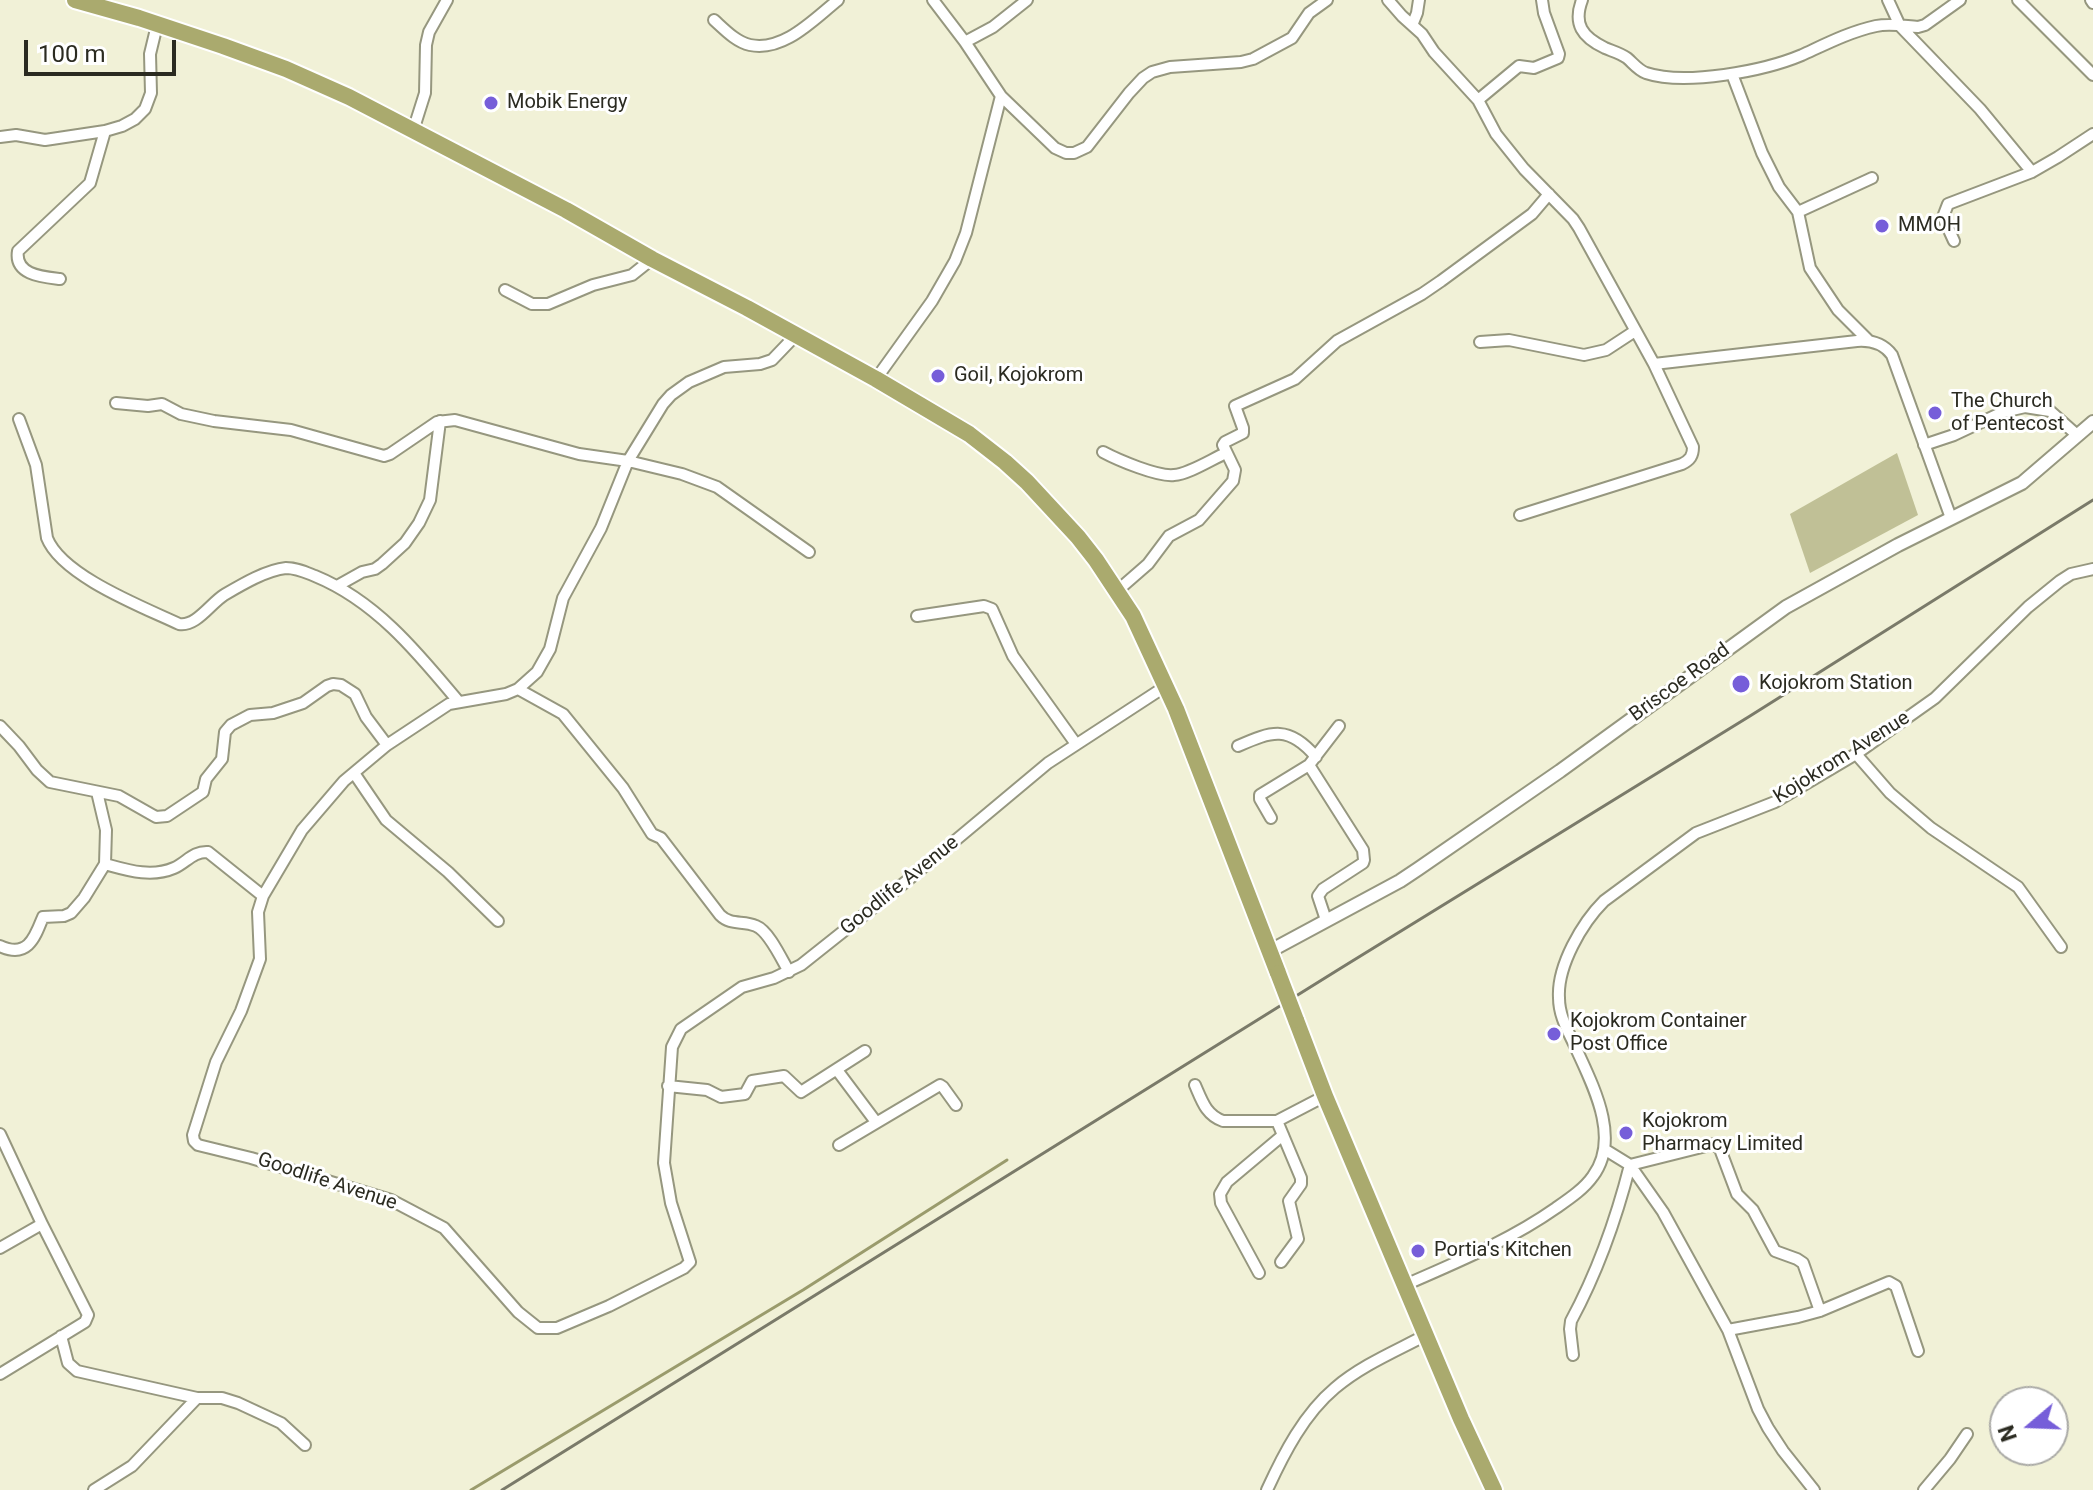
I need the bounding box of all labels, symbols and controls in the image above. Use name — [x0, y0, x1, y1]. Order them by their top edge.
scale bar — [28, 24, 180, 74]
text: 100 m — [38, 40, 105, 68]
place label: Mobik Energy — [507, 91, 627, 115]
marker: Mobik Energy — [482, 94, 500, 112]
place label: MMOH — [1898, 214, 1961, 238]
marker: MMOH — [1873, 217, 1891, 235]
place label: Goil, Kojokrom — [954, 364, 1083, 388]
marker: Goil, Kojokrom — [929, 367, 947, 385]
place label: The Church of Pentecost — [1951, 390, 2064, 437]
marker: The Church of Pentecost — [1926, 404, 1944, 422]
street label: Briscoe Road — [1625, 639, 1735, 727]
place label: Kojokrom Station — [1759, 672, 1913, 696]
marker: Kojokrom Station — [1730, 673, 1752, 695]
street label: Kojokrom Avenue — [1770, 707, 1914, 809]
street label: Goodlife Avenue — [836, 831, 964, 941]
place label: Kojokrom Container Post Office — [1570, 1010, 1747, 1057]
marker: Kojokrom Container Post Office — [1545, 1025, 1563, 1043]
place label: Kojokrom Pharmacy Limited — [1642, 1110, 1803, 1157]
marker: Kojokrom Pharmacy Limited — [1617, 1124, 1635, 1142]
street label: Goodlife Avenue — [254, 1148, 400, 1216]
place label: Portia's Kitchen — [1434, 1239, 1572, 1263]
marker: Portia's Kitchen — [1409, 1242, 1427, 1260]
north arrow — [1989, 1386, 2069, 1466]
text: N — [1993, 1422, 2022, 1445]

